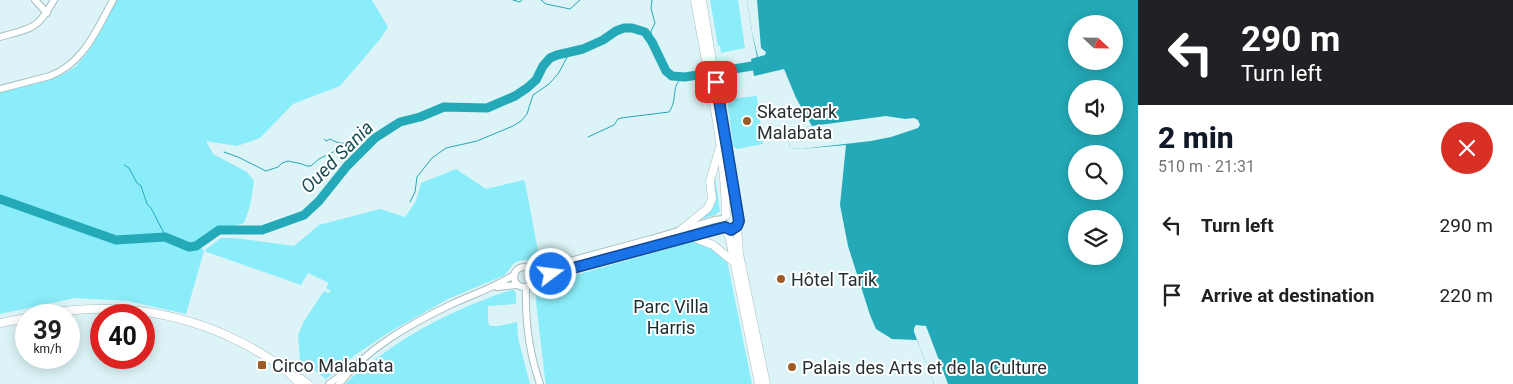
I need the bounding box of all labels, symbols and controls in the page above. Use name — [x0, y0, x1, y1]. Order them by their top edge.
north arrow — [1068, 15, 1122, 70]
map controls — [1068, 15, 1123, 265]
text: 290 m — [1241, 19, 1340, 60]
icon: left — [1158, 20, 1223, 85]
pin — [695, 61, 737, 103]
text: Turn left — [1241, 61, 1322, 86]
icon: arrive — [702, 68, 730, 96]
button: sound — [1068, 80, 1123, 135]
place label: Skatepark Malabata — [757, 101, 838, 143]
marker: Skatepark Malabata — [741, 115, 753, 127]
water label: Oued Sania — [296, 116, 378, 198]
text: 2 min — [1158, 120, 1234, 155]
button: close — [1441, 122, 1493, 174]
button: search — [1068, 145, 1123, 200]
text: 510 m · 21:31 — [1158, 157, 1255, 176]
button: layers — [1068, 210, 1123, 265]
icon: left — [1158, 211, 1186, 239]
text: Turn left — [1201, 214, 1274, 237]
text: 290 m — [1440, 214, 1493, 237]
position arrow — [524, 247, 576, 299]
place label: Hôtel Tarik — [791, 269, 878, 290]
marker: Hôtel Tarik — [775, 273, 787, 285]
icon: arrive — [1158, 281, 1186, 309]
text: Arrive at destination — [1201, 284, 1374, 307]
text: 220 m — [1440, 284, 1493, 307]
park label: Parc Villa Harris — [633, 296, 709, 338]
speed limit sign: 40 — [90, 304, 155, 369]
text: 39 — [33, 316, 62, 345]
text: km/h — [33, 342, 62, 356]
place label: Circo Malabata — [272, 355, 393, 376]
place label: Palais des Arts et de la Culture — [802, 357, 1047, 378]
marker: Circo Malabata — [256, 359, 268, 371]
marker: Palais des Arts et de la Culture — [786, 361, 798, 373]

